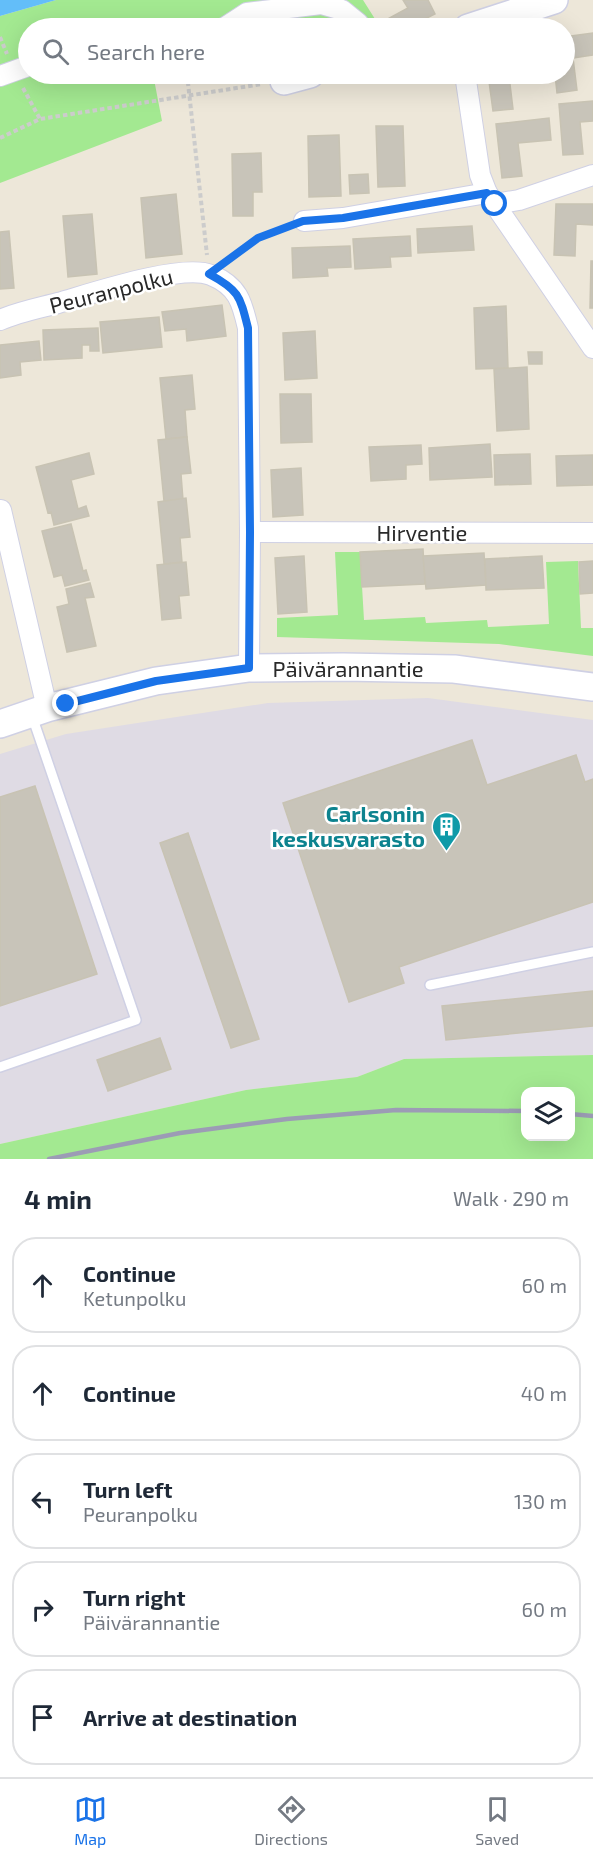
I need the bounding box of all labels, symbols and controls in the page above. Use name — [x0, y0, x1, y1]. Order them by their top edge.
search box — [18, 18, 575, 84]
icon: search — [39, 35, 72, 68]
text: Search here — [87, 38, 205, 64]
route start — [481, 190, 507, 216]
street label: Peuranpolku — [47, 262, 175, 318]
street label: Hirventie — [377, 519, 467, 545]
street label: Päivärannantie — [272, 655, 424, 681]
route end — [52, 690, 78, 716]
place label: Carlsonin keskusvarasto — [272, 800, 425, 851]
building icon: Carlsonin keskusvarasto — [430, 810, 462, 852]
map controls — [521, 1087, 575, 1141]
button: layers — [521, 1087, 575, 1141]
text: 4 min — [24, 1183, 92, 1214]
text: Walk · 290 m — [453, 1186, 569, 1210]
text: Continue — [83, 1260, 176, 1286]
icon: ahead — [26, 1269, 59, 1302]
text: 60 m — [522, 1273, 567, 1297]
text: Ketunpolku — [83, 1286, 186, 1310]
icon: ahead — [26, 1377, 59, 1410]
text: Continue — [83, 1380, 176, 1406]
text: 40 m — [521, 1381, 567, 1405]
text: Turn left — [83, 1476, 172, 1502]
icon: left — [26, 1485, 59, 1518]
text: 130 m — [514, 1489, 567, 1513]
text: Peuranpolku — [83, 1502, 198, 1526]
text: Turn right — [83, 1584, 185, 1610]
icon: right — [26, 1593, 59, 1626]
text: 60 m — [522, 1597, 567, 1621]
text: Päivärannantie — [83, 1610, 220, 1634]
icon: arrive — [26, 1701, 59, 1734]
text: Arrive at destination — [83, 1704, 297, 1730]
tab: Map — [74, 1793, 107, 1848]
tab: Directions — [254, 1793, 328, 1848]
tab: Saved — [475, 1793, 519, 1848]

